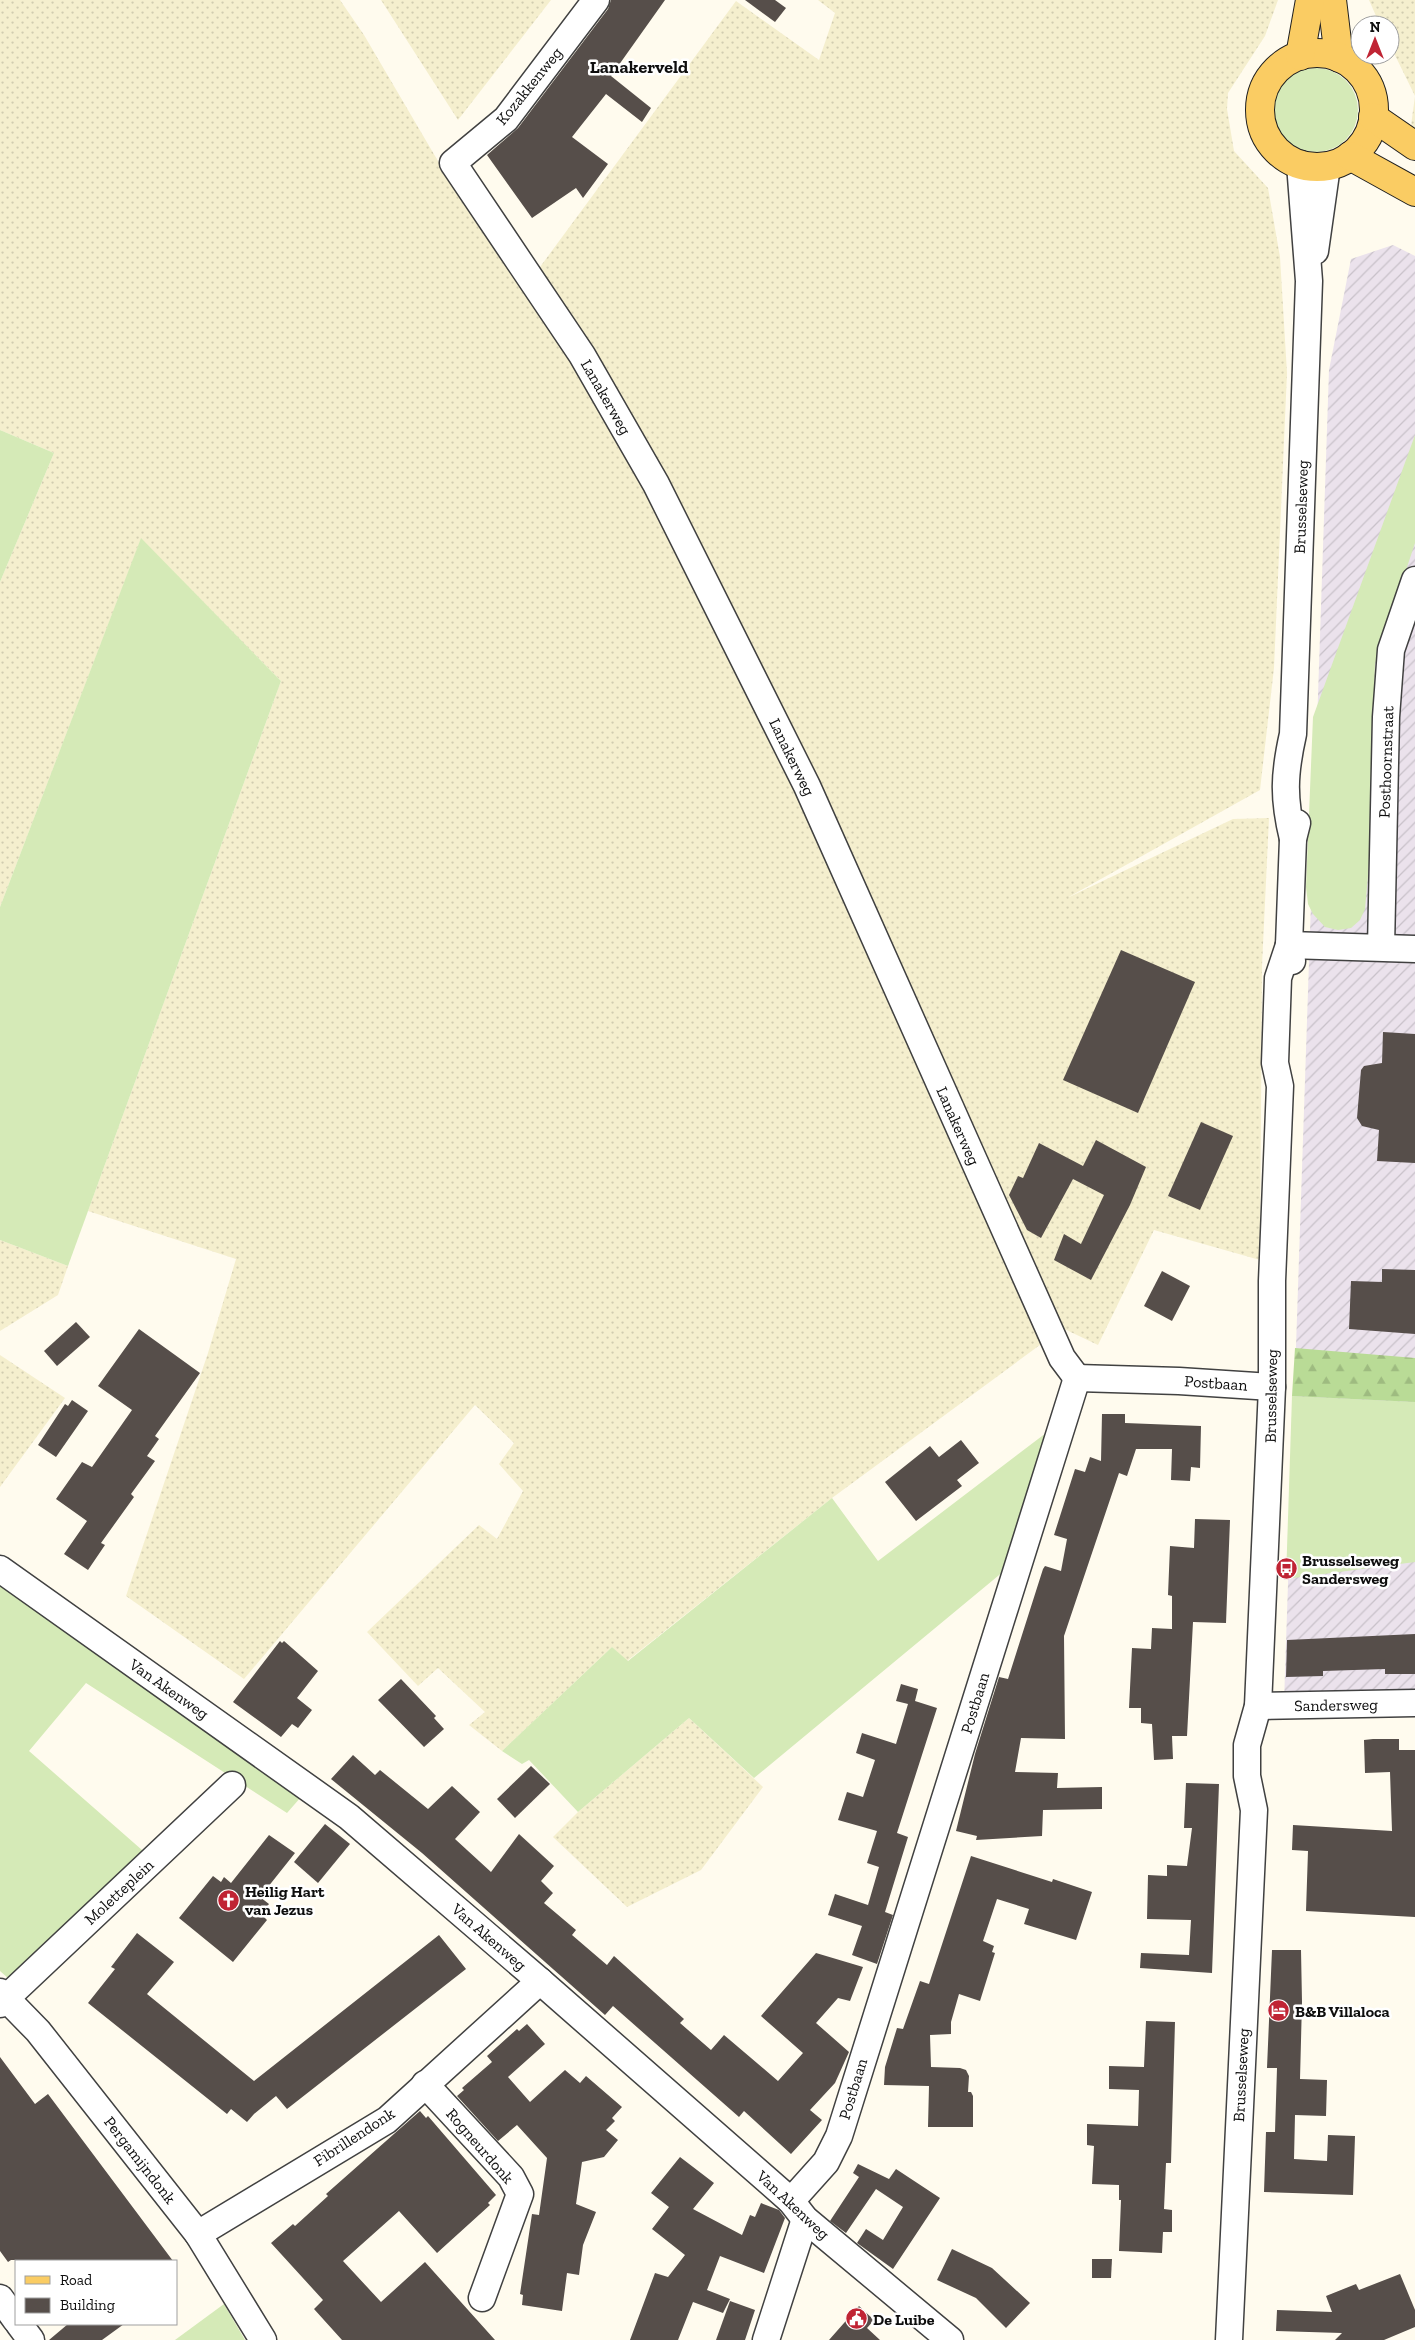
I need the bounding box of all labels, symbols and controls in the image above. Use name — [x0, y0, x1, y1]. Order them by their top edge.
north arrow — [1350, 15, 1400, 65]
text: N — [1370, 19, 1381, 36]
street label: Kozakkenweg — [492, 43, 566, 129]
district label: Lanakerveld — [590, 56, 689, 78]
street label: Lanakerweg — [577, 356, 635, 438]
street label: Brusselseweg — [1290, 460, 1312, 554]
street label: Posthoornstraat — [1375, 705, 1397, 818]
street label: Lanakerweg — [765, 715, 819, 799]
street label: Lanakerweg — [932, 1084, 984, 1168]
street label: Brusselseweg — [1261, 1349, 1281, 1443]
street label: Postbaan — [1184, 1371, 1249, 1395]
place label: Brusselseweg Sandersweg — [1302, 1551, 1399, 1588]
bus stop icon: Brusselseweg Sandersweg — [1274, 1557, 1298, 1581]
street label: Van Akenweg — [125, 1654, 213, 1723]
street label: Postbaan — [957, 1669, 994, 1736]
street label: Sandersweg — [1294, 1695, 1378, 1715]
street label: Moletteplein — [81, 1855, 158, 1929]
place label: Heilig Hart van Jezus — [245, 1882, 325, 1919]
church icon: Heilig Hart van Jezus — [217, 1888, 241, 1912]
street label: Van Akenweg — [447, 1899, 530, 1975]
hotel icon: B&B Villaloca — [1267, 1999, 1291, 2023]
place label: B&B Villaloca — [1295, 2002, 1390, 2021]
street label: Brusselseweg — [1229, 2027, 1253, 2122]
street label: Postbaan — [835, 2055, 872, 2122]
street label: Fibrillendonk — [310, 2103, 399, 2170]
street label: Rogneurdonk — [442, 2104, 518, 2188]
street label: Pergamijndonk — [100, 2113, 180, 2208]
street label: Van Akenweg — [752, 2166, 834, 2244]
legend — [15, 2260, 178, 2325]
text: Road — [60, 2271, 93, 2289]
text: Building — [60, 2296, 115, 2314]
public building icon: De Luibe — [845, 2307, 869, 2331]
place label: De Luibe — [873, 2310, 935, 2329]

